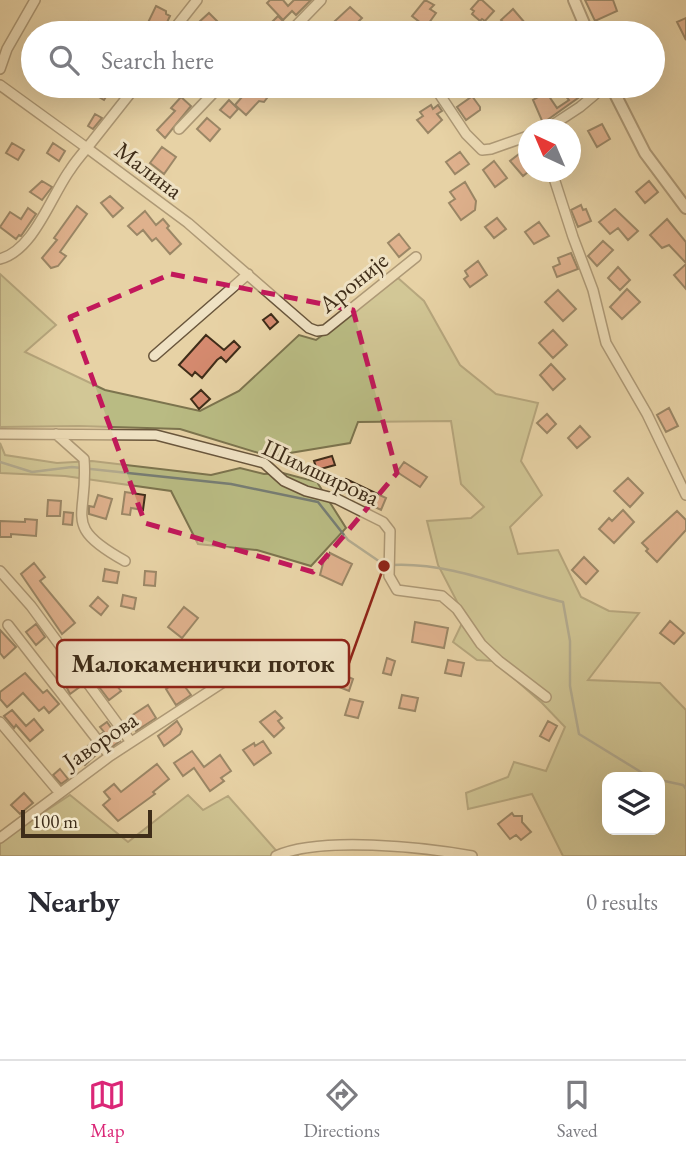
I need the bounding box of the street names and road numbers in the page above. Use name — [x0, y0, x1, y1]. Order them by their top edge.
street label: Малина — [109, 134, 189, 206]
street label: Ароније — [311, 244, 394, 320]
street label: Шимширова — [257, 431, 385, 513]
street label: Јаворова — [55, 703, 144, 777]

